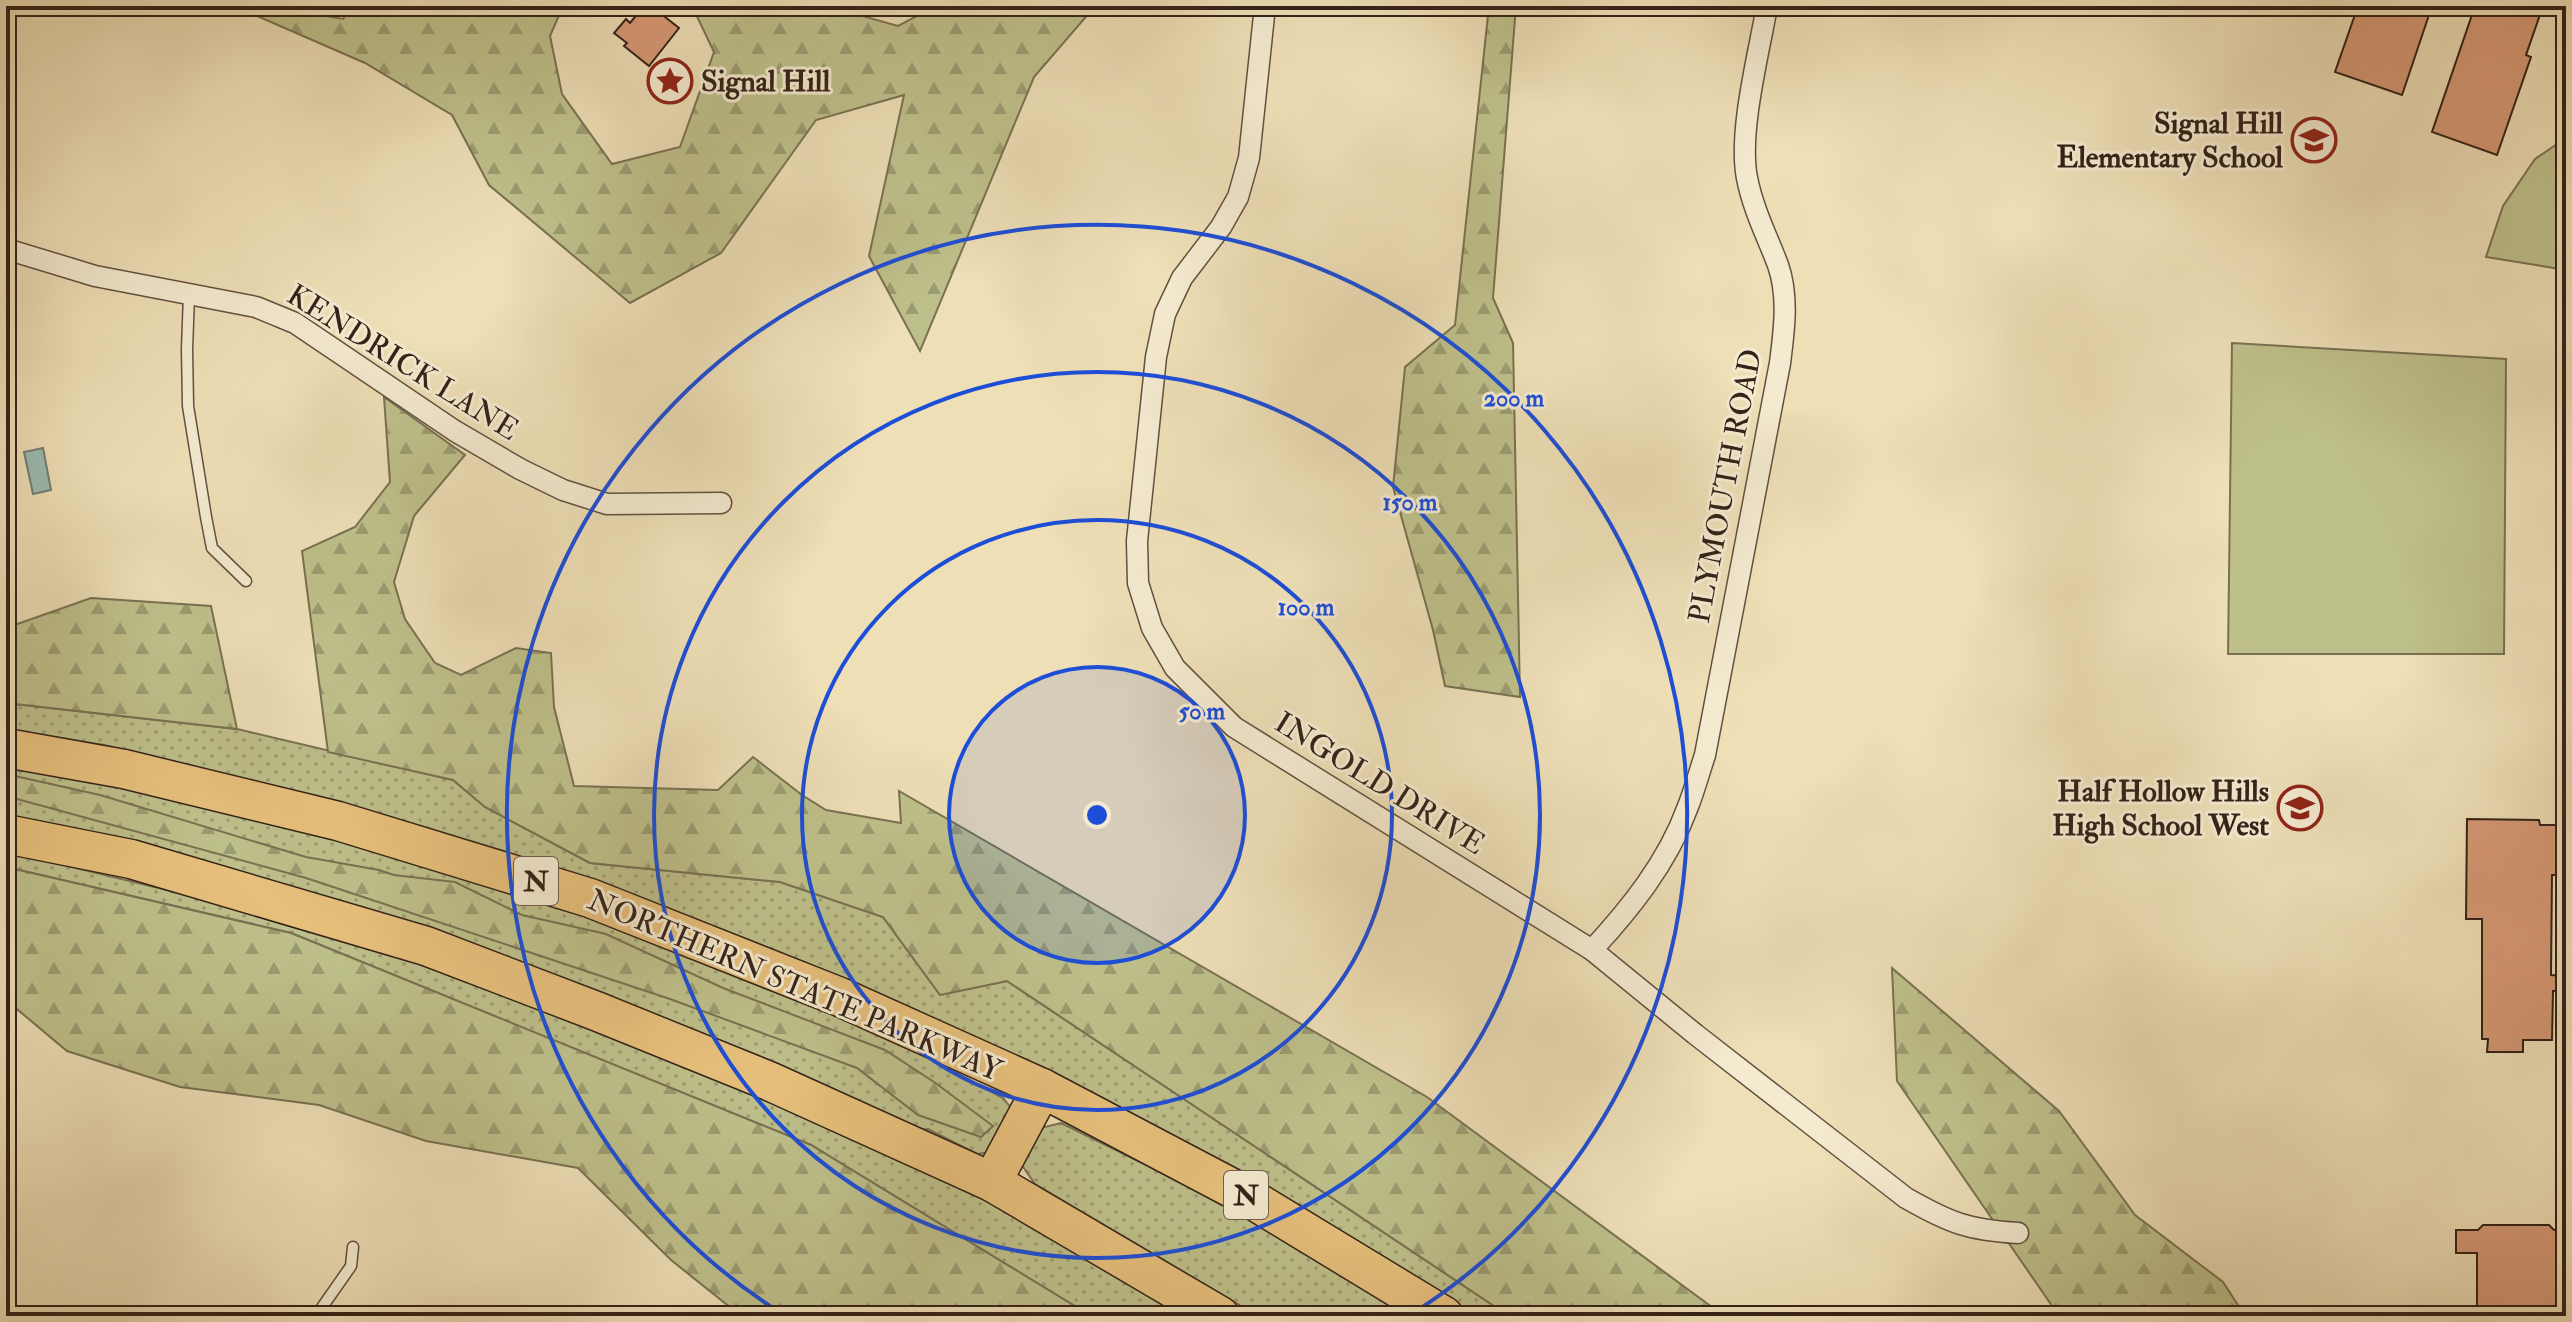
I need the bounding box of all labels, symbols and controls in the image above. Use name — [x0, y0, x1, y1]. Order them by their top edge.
place icon: Signal Hill — [646, 57, 694, 105]
place label: Signal Hill — [701, 63, 830, 100]
place label: Signal Hill Elementary School — [2057, 105, 2283, 176]
school or university icon: Signal Hill Elementary School — [2290, 116, 2338, 164]
street label: KENDRICK LANE — [280, 276, 525, 449]
street label: PLYMOUTH ROAD — [1681, 346, 1770, 626]
text: 200 m — [1484, 383, 1545, 414]
text: 150 m — [1383, 487, 1438, 518]
text: 100 m — [1278, 592, 1335, 623]
text: 50 m — [1179, 696, 1226, 727]
street label: INGOLD DRIVE — [1268, 704, 1492, 863]
place label: Half Hollow Hills High School West — [2052, 773, 2269, 844]
school or university icon: Half Hollow Hills High School West — [2276, 784, 2324, 832]
centre of rings — [1083, 801, 1111, 829]
road number: N — [514, 857, 558, 905]
street label: NORTHERN STATE PARKWAY — [582, 881, 1009, 1090]
road number: N — [1224, 1171, 1268, 1219]

